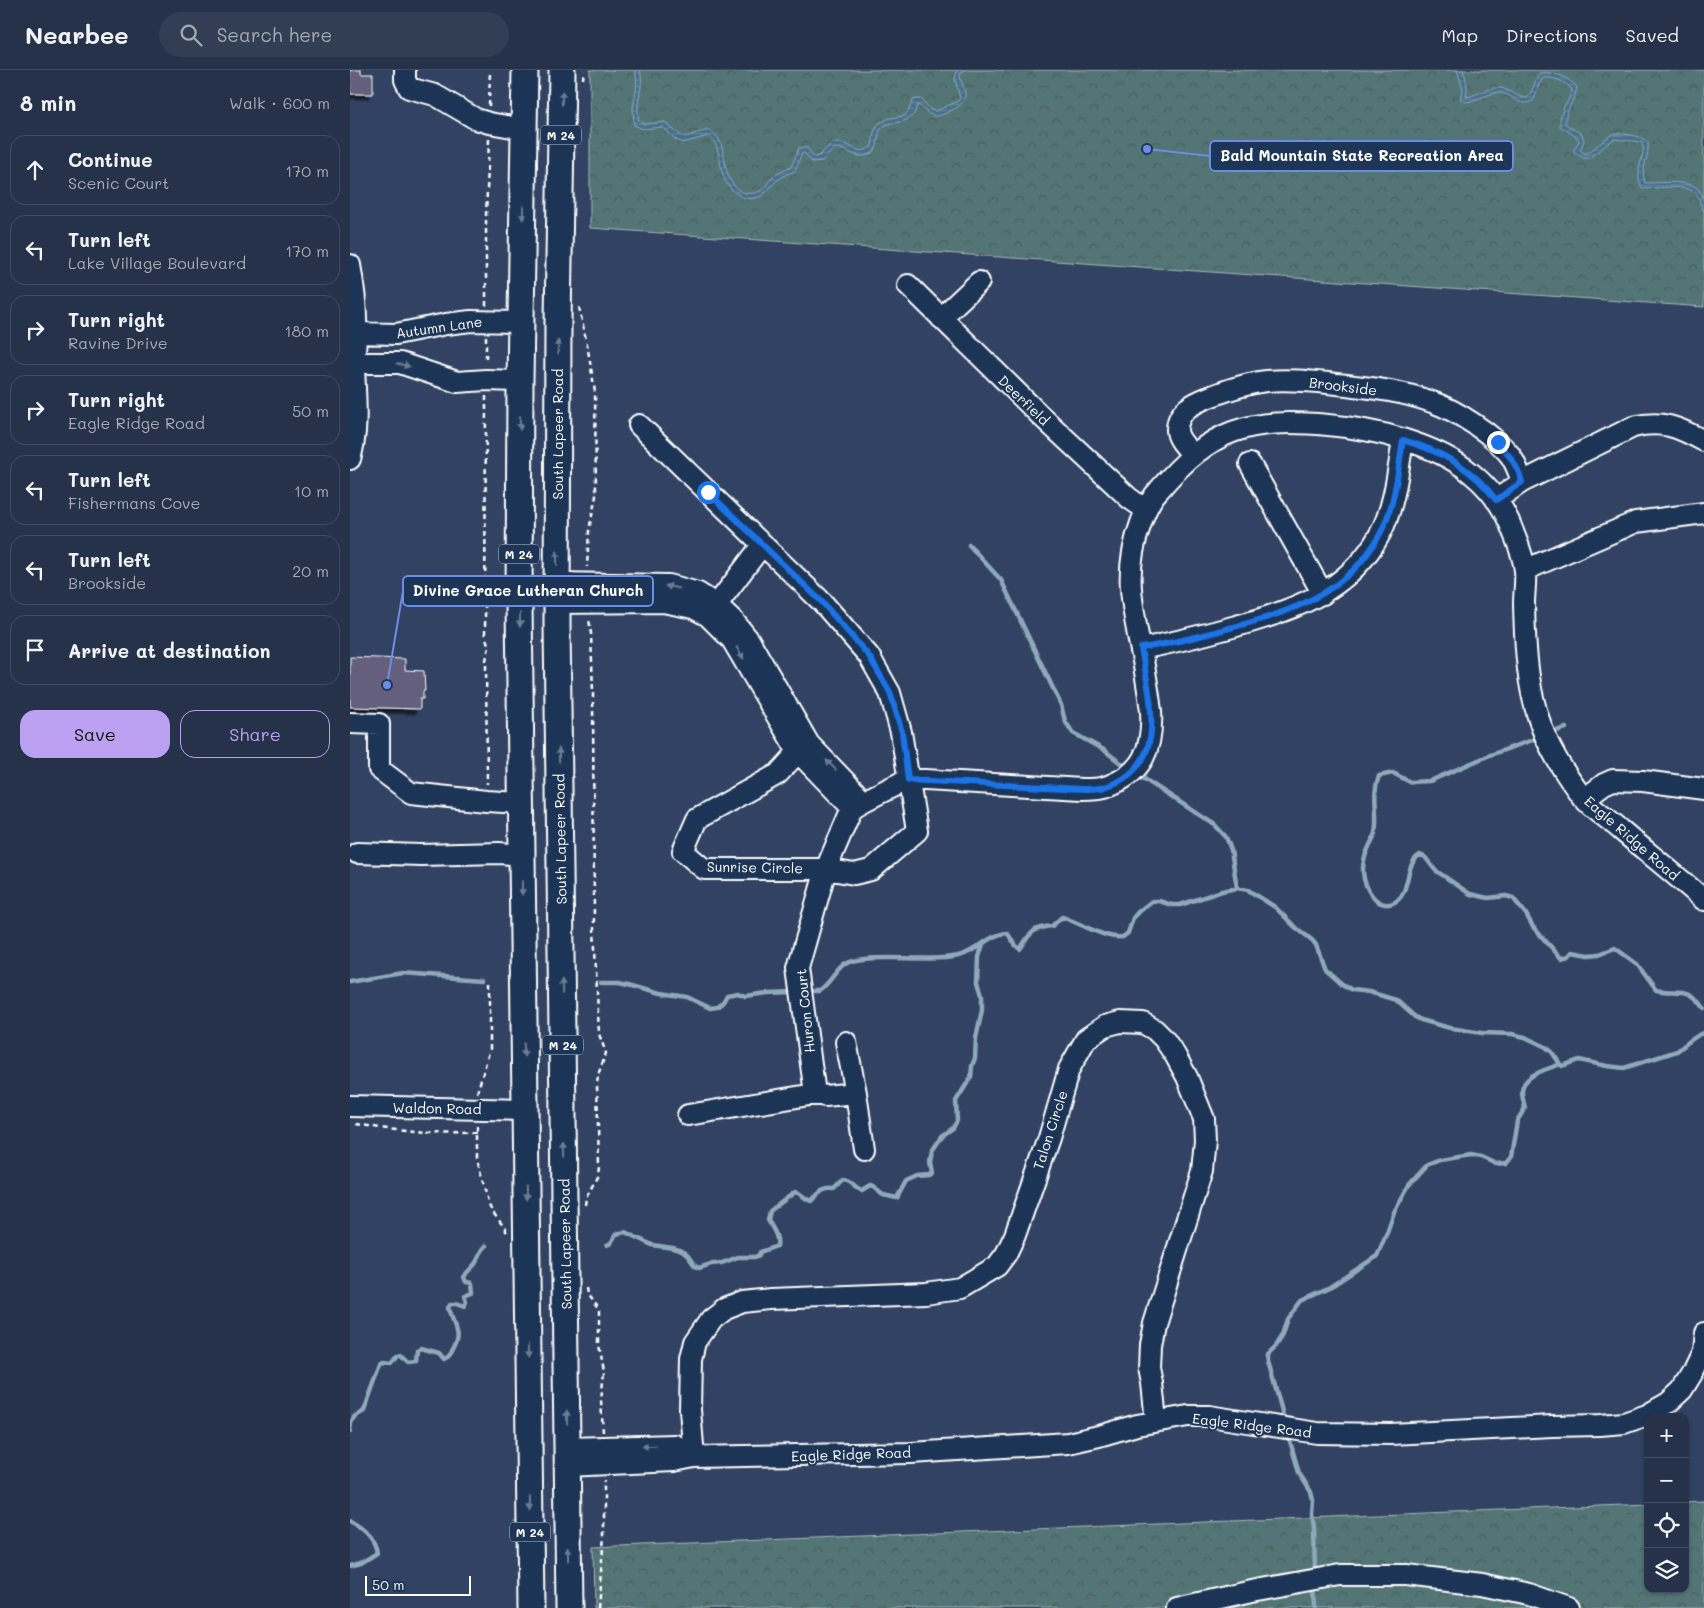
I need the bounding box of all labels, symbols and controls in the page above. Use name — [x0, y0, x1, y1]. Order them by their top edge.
search box — [159, 12, 509, 57]
text: Nearbee — [25, 19, 129, 50]
icon: search — [177, 21, 205, 49]
text: Search here — [217, 22, 332, 47]
text: Map — [1441, 23, 1478, 47]
text: Directions — [1506, 23, 1598, 47]
text: Saved — [1626, 23, 1679, 47]
text: 8 min — [20, 89, 76, 116]
one-way arrow — [558, 90, 566, 106]
text: Walk · 600 m — [229, 92, 330, 113]
road number: M 24 — [541, 126, 581, 144]
callout: Bald Mountain State Recreation Area — [1210, 141, 1513, 171]
text: Bald Mountain State Recreation Area — [1220, 145, 1504, 165]
text: Continue — [68, 147, 153, 172]
icon: ahead — [21, 156, 49, 184]
text: 170 m — [285, 160, 329, 181]
text: Scenic Court — [68, 172, 169, 193]
one-way arrow — [519, 205, 527, 221]
text: Turn left — [68, 227, 151, 252]
icon: left — [21, 236, 49, 264]
text: 170 m — [285, 240, 329, 261]
text: Lake Village Boulevard — [68, 252, 246, 273]
text: Turn right — [68, 307, 165, 332]
street label: Autumn Lane — [395, 312, 483, 342]
icon: right — [21, 316, 49, 344]
text: 180 m — [284, 320, 329, 341]
text: Ravine Drive — [68, 332, 168, 353]
one-way arrow — [554, 339, 562, 355]
one-way arrow — [395, 361, 410, 369]
street label: South Lapeer Road — [548, 368, 567, 499]
street label: Deerfield — [994, 371, 1054, 429]
street label: Brookside — [1308, 372, 1378, 400]
text: Turn right — [68, 387, 165, 412]
icon: right — [21, 396, 49, 424]
text: 50 m — [292, 400, 329, 421]
text: Eagle Ridge Road — [68, 412, 205, 433]
one-way arrow — [516, 415, 524, 431]
route end — [1487, 431, 1510, 454]
text: Turn left — [68, 467, 151, 492]
icon: left — [21, 476, 49, 504]
text: 10 m — [294, 480, 329, 501]
route start — [697, 481, 720, 504]
text: Fishermans Cove — [68, 492, 200, 513]
road number: M 24 — [499, 544, 539, 564]
text: Turn left — [68, 547, 151, 572]
one-way arrow — [553, 550, 561, 566]
icon: left — [21, 556, 49, 584]
text: 20 m — [292, 560, 329, 581]
text: Brookside — [68, 572, 146, 593]
callout: Divine Grace Lutheran Church — [403, 576, 653, 606]
text: Divine Grace Lutheran Church — [413, 580, 644, 600]
one-way arrow — [664, 582, 680, 590]
one-way arrow — [516, 613, 524, 629]
icon: arrive — [21, 636, 49, 664]
text: Arrive at destination — [68, 638, 271, 663]
one-way arrow — [735, 646, 744, 660]
button: Save — [20, 710, 170, 758]
button: Share — [180, 710, 330, 758]
one-way arrow — [555, 746, 563, 762]
one-way arrow — [825, 759, 837, 771]
street label: South Lapeer Road — [549, 773, 571, 905]
street label: Eagle Ridge Road — [1581, 792, 1684, 885]
street label: Sunrise Circle — [707, 857, 803, 877]
one-way arrow — [518, 880, 526, 896]
street label: Huron Court — [791, 968, 819, 1054]
one-way arrow — [558, 979, 566, 995]
road number: M 24 — [543, 1036, 583, 1054]
one-way arrow — [520, 1043, 528, 1059]
street label: Talon Circle — [1028, 1088, 1072, 1172]
street label: Waldon Road — [392, 1098, 482, 1118]
one-way arrow — [560, 1141, 568, 1157]
street label: South Lapeer Road — [554, 1178, 576, 1310]
one-way arrow — [522, 1186, 530, 1202]
one-way arrow — [524, 1344, 532, 1360]
street label: Eagle Ridge Road — [1191, 1408, 1313, 1442]
one-way arrow — [563, 1409, 571, 1425]
map controls — [1644, 1413, 1689, 1593]
button: + — [1644, 1413, 1689, 1458]
one-way arrow — [641, 1442, 657, 1450]
street label: Eagle Ridge Road — [791, 1442, 911, 1466]
button: − — [1644, 1458, 1689, 1503]
one-way arrow — [526, 1497, 534, 1513]
button: locate — [1644, 1503, 1689, 1548]
road number: M 24 — [510, 1522, 550, 1541]
one-way arrow — [564, 1546, 572, 1562]
button: layers — [1644, 1548, 1689, 1593]
scale bar — [365, 1573, 471, 1596]
text: 50 m — [372, 1575, 404, 1594]

